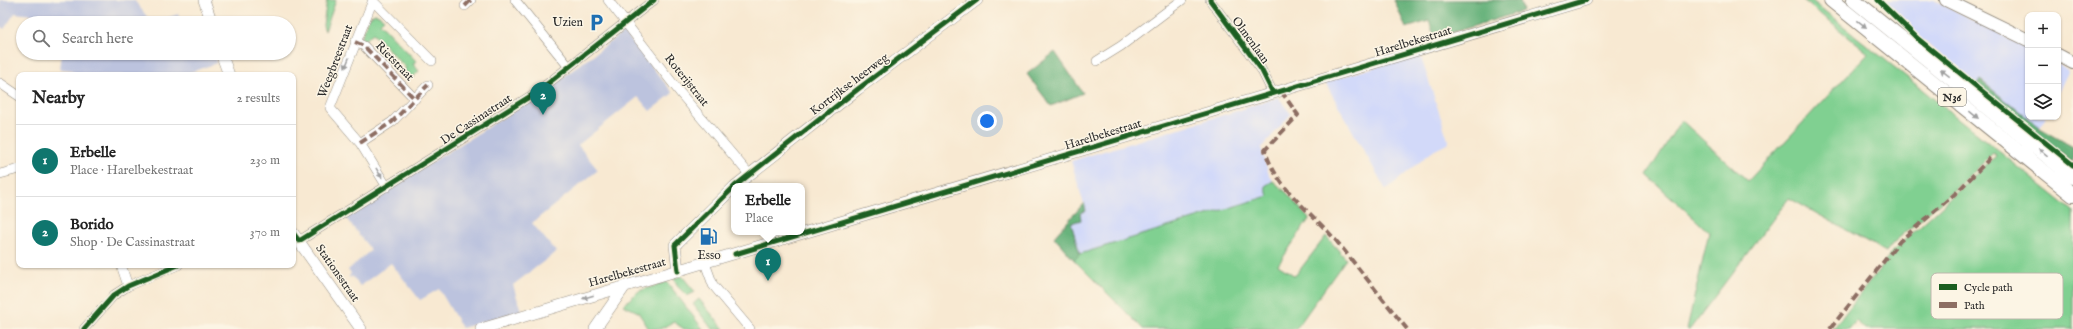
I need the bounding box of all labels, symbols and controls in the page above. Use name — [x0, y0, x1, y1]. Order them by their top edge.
parking icon: Uzien — [586, 12, 606, 32]
map controls — [2025, 12, 2061, 120]
button: + — [2025, 12, 2061, 48]
street label: Olmenlaan — [1229, 14, 1273, 67]
place label: Uzien — [553, 15, 584, 30]
search box — [16, 16, 296, 60]
one-way arrow — [1856, 20, 1867, 28]
street label: Weegbreestraat — [315, 22, 356, 100]
street label: Harelbekestraat — [1373, 23, 1453, 60]
icon: search — [30, 27, 52, 49]
text: Search here — [62, 29, 133, 48]
street label: Rietstraat — [372, 38, 417, 84]
button: − — [2025, 48, 2061, 84]
street label: Kortrijkse heerweg — [807, 50, 892, 119]
street label: Roterijstraat — [661, 51, 712, 109]
one-way arrow — [344, 57, 350, 69]
one-way arrow — [1939, 69, 1950, 78]
pin: 2 — [530, 82, 556, 115]
button: layers — [2025, 84, 2061, 120]
text: Nearby — [32, 88, 85, 109]
road number: N36 — [1938, 88, 1966, 106]
text: 2 results — [236, 90, 280, 107]
street label: De Cassinastraat — [438, 91, 515, 148]
one-way arrow — [1968, 110, 1979, 119]
your location — [977, 111, 997, 131]
street label: Harelbekestraat — [1063, 116, 1143, 153]
text: Erbelle — [70, 143, 116, 162]
one-way arrow — [2037, 148, 2048, 157]
text: 1 — [43, 152, 47, 169]
text: 230 m — [250, 152, 280, 169]
text: Place · Harelbekestraat — [70, 162, 193, 179]
one-way arrow — [375, 167, 382, 179]
popup — [731, 183, 805, 235]
text: Erbelle — [745, 191, 791, 210]
text: Place — [745, 210, 773, 227]
text: Borido — [70, 215, 114, 234]
text: 2 — [42, 224, 48, 241]
text: 370 m — [250, 224, 280, 241]
fuel station icon: Esso — [699, 226, 719, 246]
text: Shop · De Cassinastraat — [70, 234, 195, 251]
street label: Stationsstraat — [312, 242, 363, 305]
place label: Esso — [697, 248, 721, 263]
pin: 1 — [755, 248, 781, 281]
street label: Harelbekestraat — [587, 254, 668, 291]
legend — [1931, 273, 2063, 319]
text: Cycle path — [1964, 281, 2013, 295]
one-way arrow — [582, 294, 594, 300]
text: Path — [1964, 299, 1985, 313]

